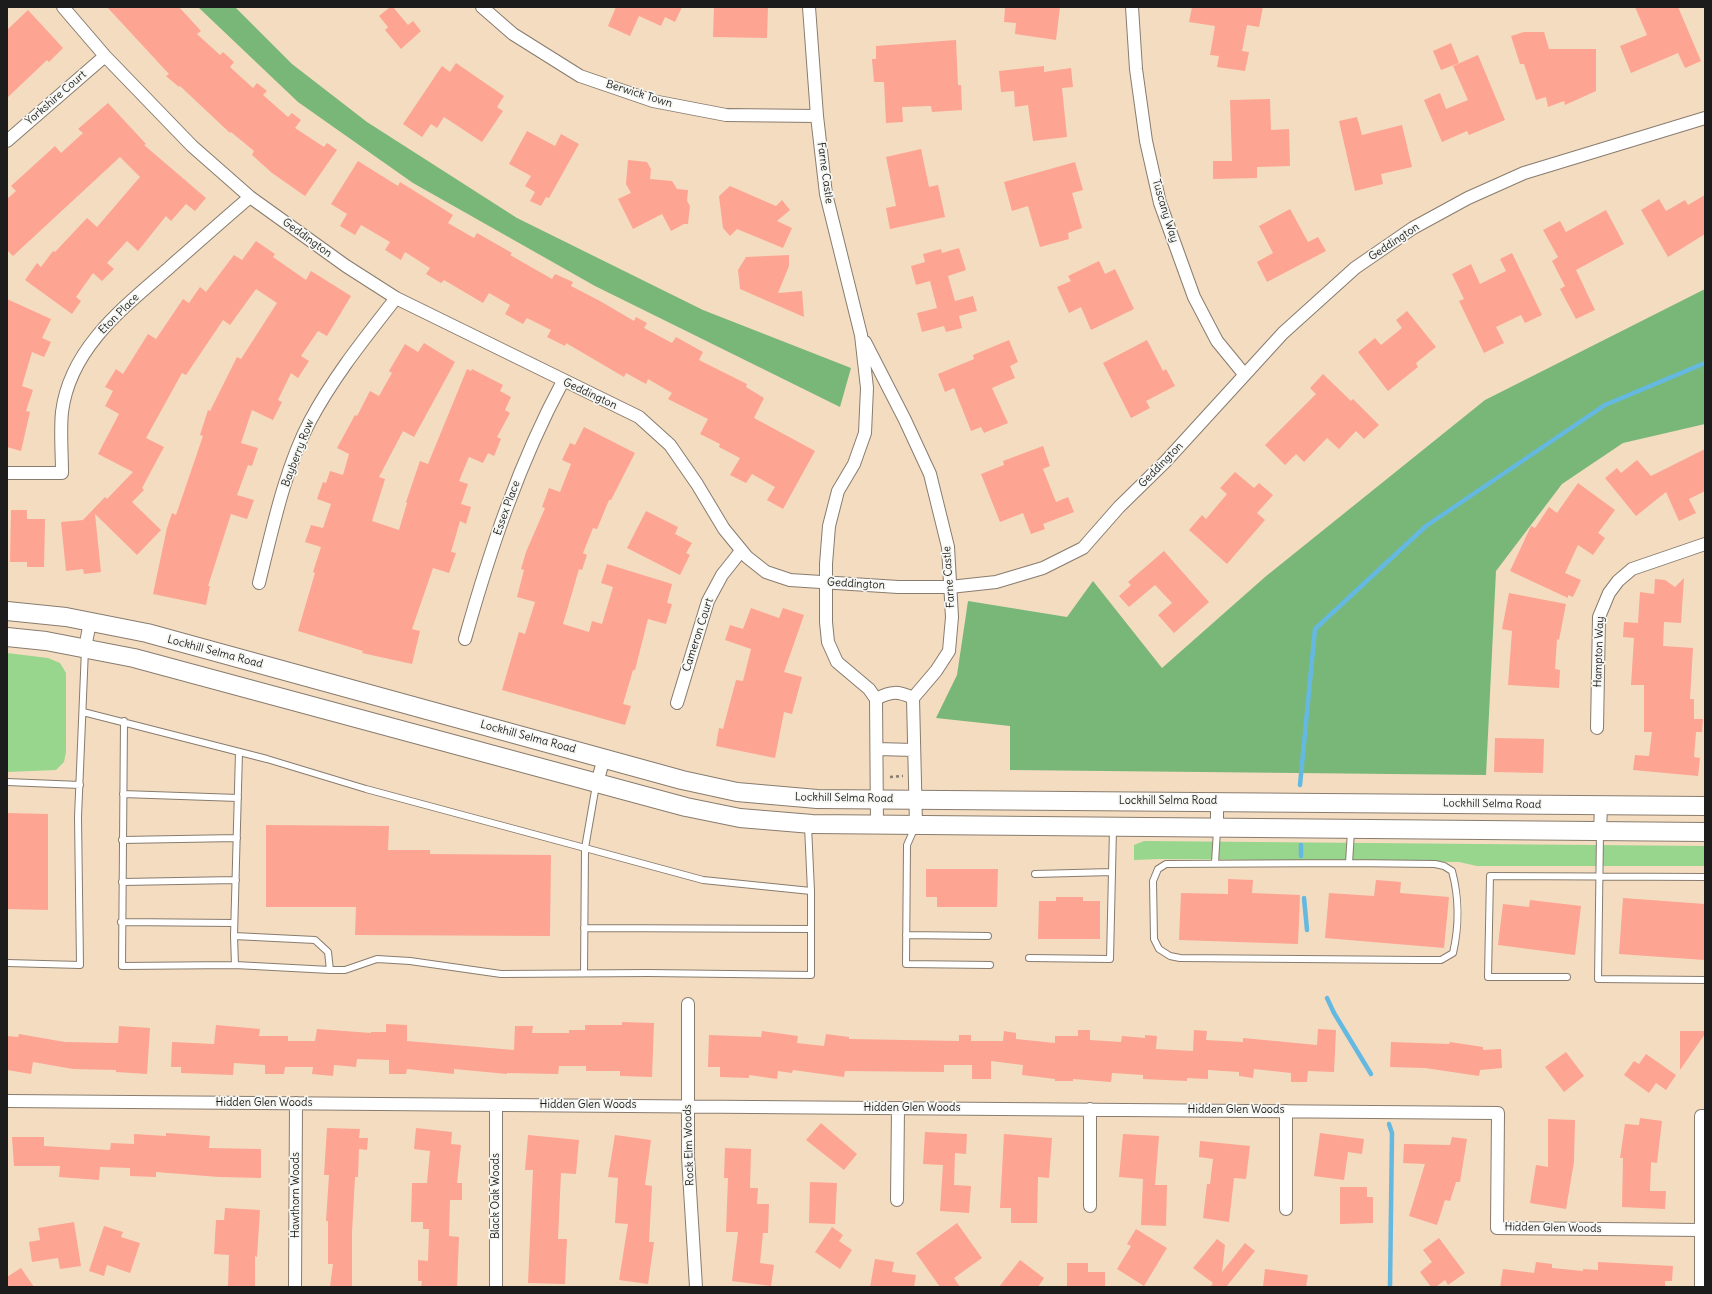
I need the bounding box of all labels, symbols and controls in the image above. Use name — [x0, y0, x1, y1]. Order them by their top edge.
street label: Yorkshire Court — [23, 68, 89, 128]
street label: Berwick Town — [604, 78, 674, 110]
street label: Farne Castle — [814, 141, 836, 205]
street label: Tuscany Way — [1149, 178, 1181, 244]
street label: Geddington — [280, 216, 334, 260]
street label: Geddington — [1366, 220, 1422, 264]
street label: Eton Place — [96, 291, 142, 337]
street label: Geddington — [561, 376, 619, 412]
street label: Bayberry Row — [279, 417, 317, 489]
street label: Geddington — [1136, 440, 1186, 490]
street label: Essex Place — [491, 479, 523, 537]
street label: Farne Castle — [940, 546, 958, 608]
street label: Geddington — [827, 576, 885, 592]
street label: Cameron Court — [680, 597, 716, 673]
street label: Hampton Way — [1591, 616, 1607, 688]
street label: Lockhill Selma Road — [166, 633, 264, 671]
street label: Lockhill Selma Road — [479, 718, 577, 756]
street label: Lockhill Selma Road — [795, 791, 893, 805]
street label: Lockhill Selma Road — [1119, 794, 1217, 808]
street label: Lockhill Selma Road — [1443, 797, 1541, 811]
street label: Hidden Glen Woods — [216, 1096, 312, 1110]
street label: Hidden Glen Woods — [540, 1098, 636, 1112]
street label: Hidden Glen Woods — [864, 1101, 960, 1115]
street label: Hidden Glen Woods — [1188, 1103, 1284, 1117]
street label: Rock Elm Woods — [681, 1104, 697, 1186]
street label: Hawthorn Woods — [289, 1152, 303, 1238]
street label: Black Oak Woods — [489, 1153, 503, 1239]
street label: Hidden Glen Woods — [1504, 1221, 1602, 1235]

